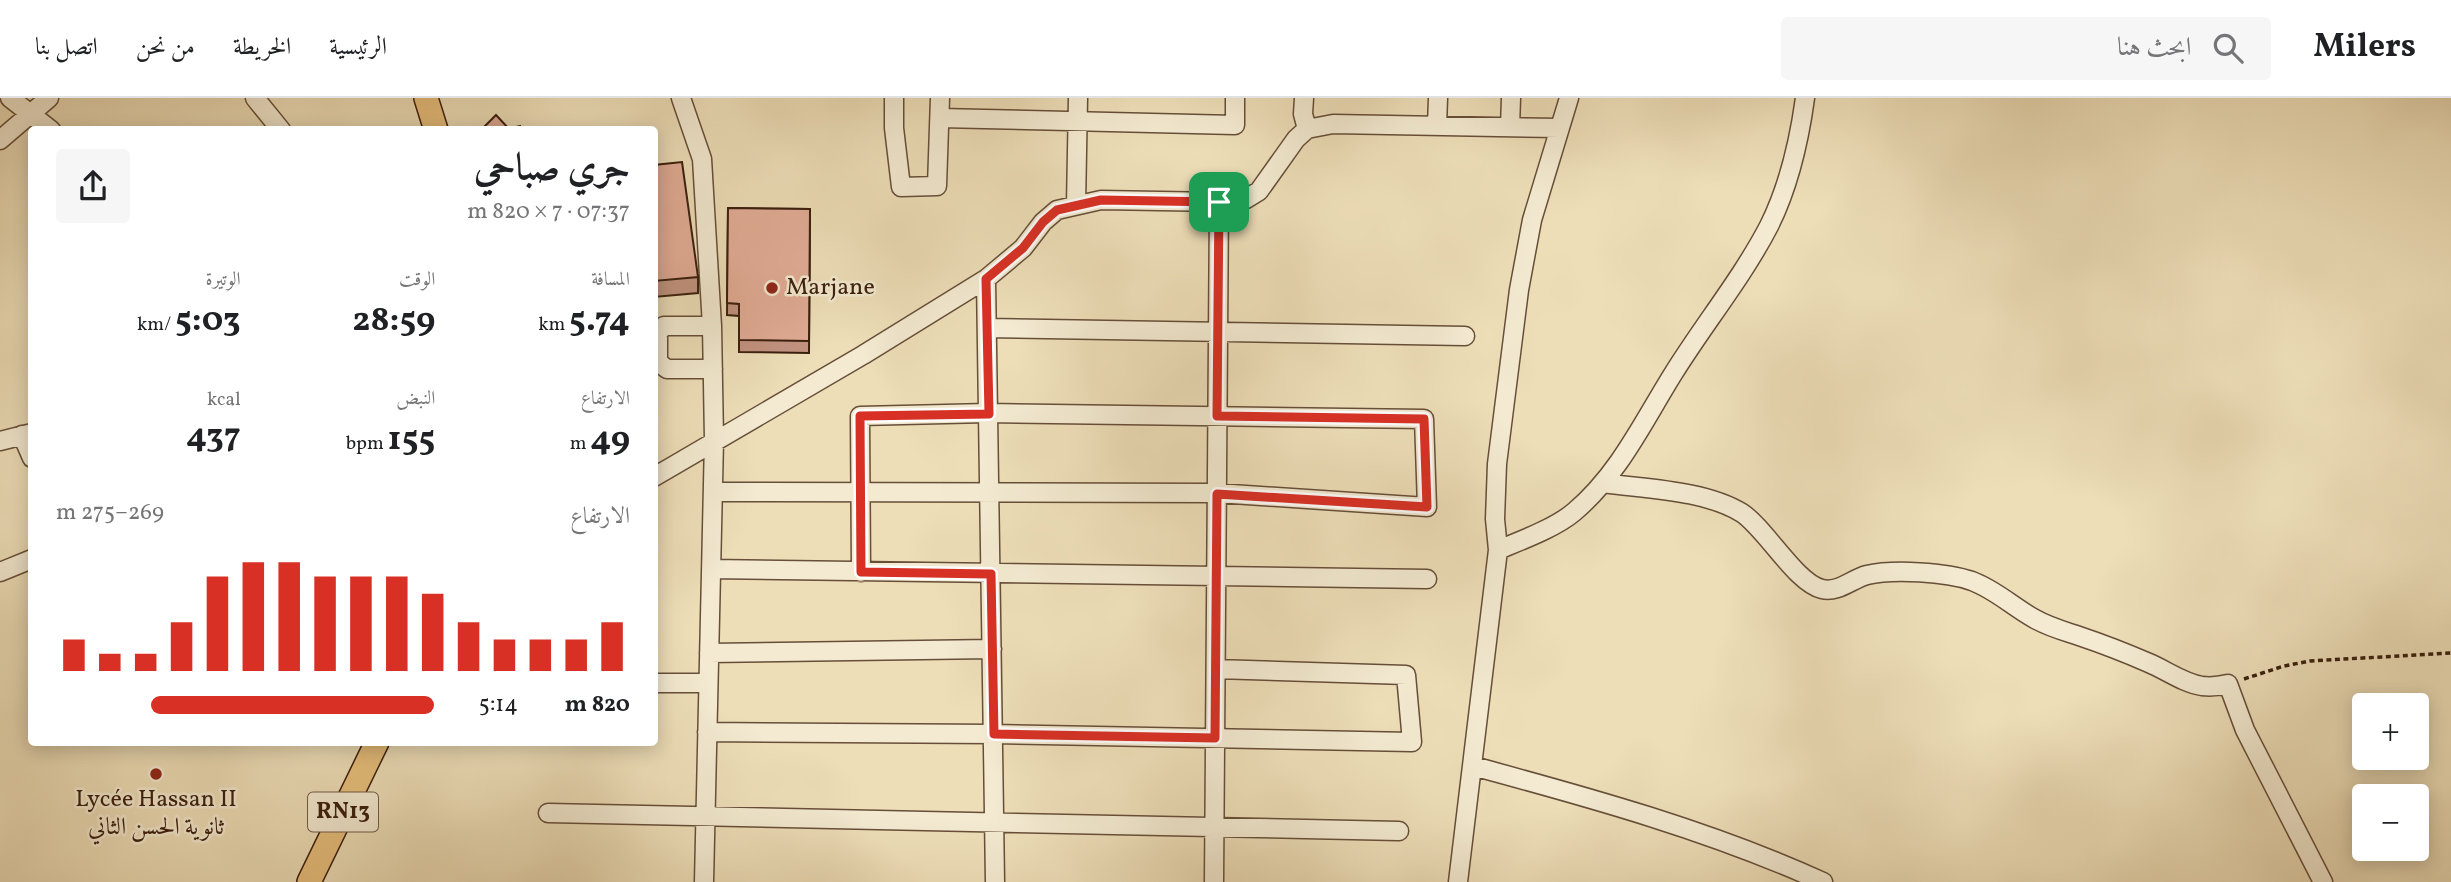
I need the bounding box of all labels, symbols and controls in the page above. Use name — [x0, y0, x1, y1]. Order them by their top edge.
search box — [1781, 17, 2271, 80]
text: Milers — [2313, 25, 2416, 71]
icon: search — [2209, 29, 2247, 67]
text: ابحث هنا — [2117, 30, 2191, 66]
text: اتصل بنا — [35, 31, 98, 65]
text: من نحن — [136, 31, 195, 65]
text: الخريطة — [233, 31, 291, 65]
text: الرئيسية — [329, 31, 387, 65]
text: جري صباحي — [474, 143, 630, 196]
button: share — [56, 149, 130, 223]
pin — [1189, 172, 1249, 232]
icon: arrive — [1200, 183, 1238, 221]
text: 07:37 · 7 × 820 m — [467, 196, 630, 228]
text: الوتيرة — [206, 267, 241, 293]
text: الوقت — [399, 267, 435, 293]
text: المسافة — [591, 267, 630, 293]
place label: Marjane — [786, 271, 875, 305]
marker: Marjane — [764, 280, 780, 296]
text: 5:03 — [175, 297, 241, 345]
text: 28:59 — [352, 297, 435, 345]
text: 5.74 — [569, 297, 630, 345]
text: /km — [137, 312, 175, 338]
text: km — [538, 312, 569, 338]
text: النبض — [396, 386, 435, 412]
text: الارتفاع — [581, 386, 630, 412]
text: kcal — [207, 387, 241, 413]
text: 437 — [186, 413, 241, 461]
text: 155 — [388, 416, 435, 464]
text: 49 — [590, 416, 630, 464]
text: bpm — [346, 431, 388, 457]
text: m — [570, 431, 590, 457]
text: 269–275 m — [56, 497, 164, 529]
text: الارتفاع — [570, 501, 630, 533]
text: 5:14 — [479, 689, 518, 721]
text: 820 m — [565, 689, 630, 721]
map controls — [2352, 693, 2429, 861]
button: + — [2352, 693, 2429, 770]
marker: Lycée Hassan II ثانوية الحسن الثاني — [148, 766, 164, 782]
place label: Lycée Hassan II ثانوية الحسن الثاني — [75, 783, 237, 845]
button: − — [2352, 784, 2429, 861]
road number: RN13 — [308, 792, 378, 832]

